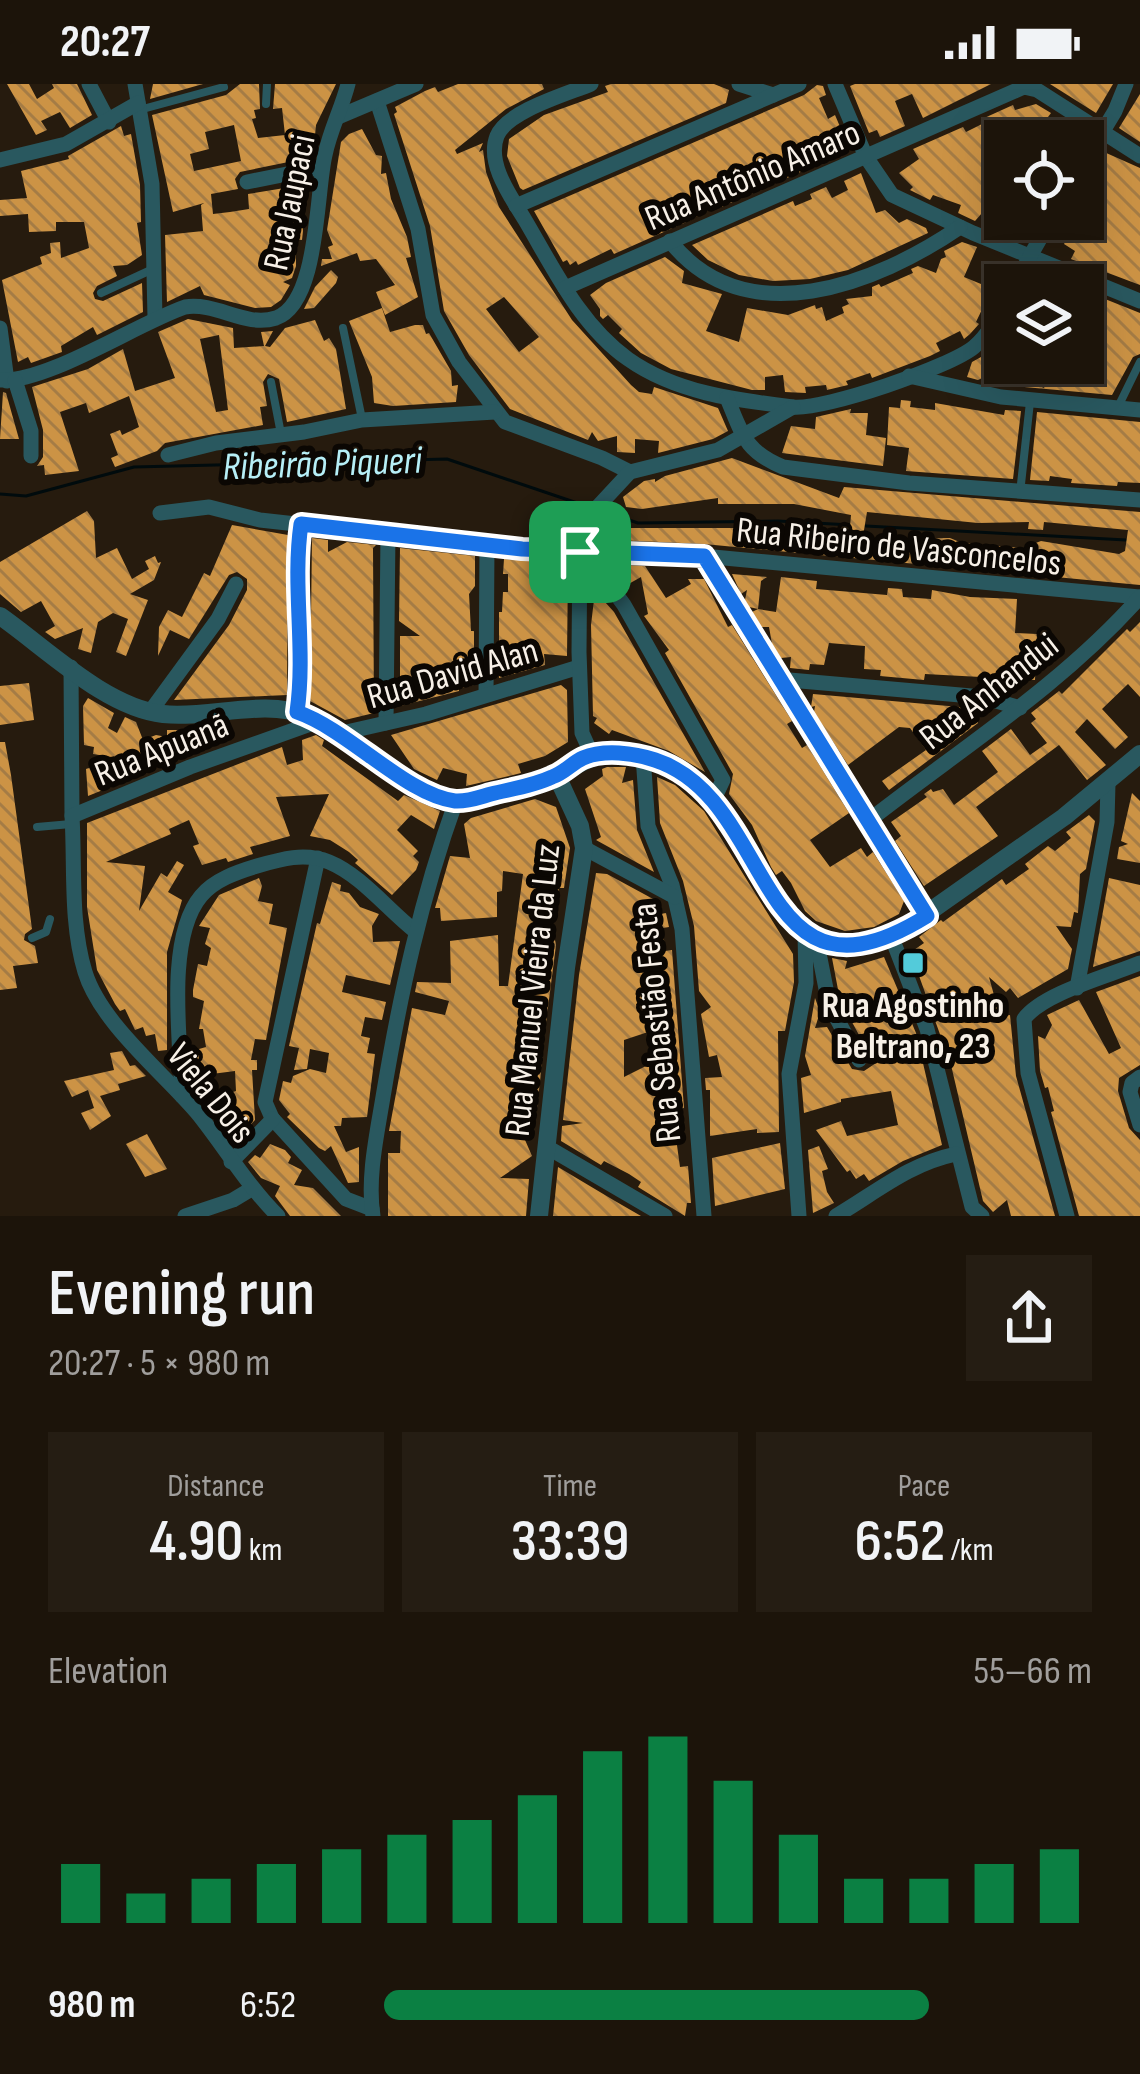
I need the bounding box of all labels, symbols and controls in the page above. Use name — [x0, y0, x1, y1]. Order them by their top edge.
text: 20:27 — [60, 15, 150, 70]
street label: Rua Antônio Amaro — [639, 112, 867, 241]
map controls — [984, 120, 1104, 384]
button: locate — [984, 120, 1104, 240]
street label: Rua Jaupaci — [255, 131, 326, 274]
button: layers — [984, 264, 1104, 384]
water label: Ribeirão Piqueri — [222, 437, 424, 491]
pin — [529, 501, 631, 603]
street label: Rua Ribeiro de Vasconcelos — [734, 509, 1063, 586]
icon: arrive — [547, 519, 613, 585]
street label: Rua Anhandui — [912, 624, 1067, 759]
street label: Rua David Alan — [362, 630, 543, 719]
street label: Rua Apuanã — [89, 704, 235, 797]
street label: Rua Manuel Vieira da Luz — [497, 842, 570, 1138]
street label: Rua Sebastião Festa — [624, 901, 691, 1144]
marker: Rua Agostinho Beltrano, 23 — [900, 950, 926, 976]
place label: Rua Agostinho Beltrano, 23 — [822, 985, 1004, 1069]
street label: Viela Dois — [157, 1035, 263, 1152]
text: Evening run — [48, 1255, 315, 1334]
button: share — [966, 1255, 1092, 1381]
text: 20:27 · 5 × 980 m — [48, 1340, 270, 1387]
text: Distance — [167, 1466, 265, 1506]
text: Time — [543, 1466, 597, 1506]
text: Pace — [898, 1466, 950, 1506]
text: 4.90 — [150, 1506, 243, 1578]
text: 33:39 — [511, 1506, 629, 1578]
text: 6:52 — [854, 1506, 945, 1578]
text: km — [243, 1530, 282, 1570]
text: /km — [945, 1530, 994, 1570]
text: Elevation — [48, 1648, 168, 1695]
text: 55–66 m — [974, 1648, 1092, 1695]
text: 980 m — [48, 1982, 135, 2029]
text: 6:52 — [240, 1982, 296, 2029]

